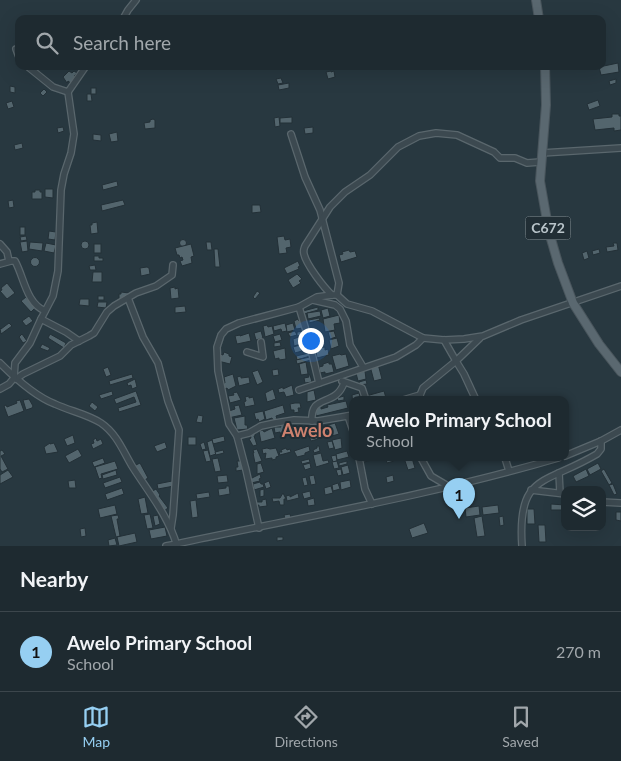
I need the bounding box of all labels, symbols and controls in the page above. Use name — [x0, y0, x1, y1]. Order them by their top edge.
search box — [15, 15, 606, 70]
icon: search — [33, 29, 61, 57]
text: Search here — [73, 31, 171, 54]
road number: C672 — [526, 217, 570, 240]
your location — [298, 328, 324, 354]
popup — [349, 396, 569, 461]
text: Awelo Primary School — [366, 408, 552, 431]
district label: Awelo — [281, 419, 332, 441]
text: School — [366, 431, 413, 450]
pin: 1 — [443, 478, 475, 519]
map controls — [561, 486, 606, 531]
button: layers — [561, 486, 606, 531]
text: Nearby — [20, 566, 88, 591]
text: Awelo Primary School — [67, 631, 252, 654]
text: 1 — [31, 642, 41, 661]
text: 270 m — [556, 642, 601, 661]
text: School — [67, 654, 114, 673]
tab: Map — [82, 703, 110, 750]
tab: Directions — [275, 703, 338, 750]
tab: Saved — [502, 703, 539, 750]

